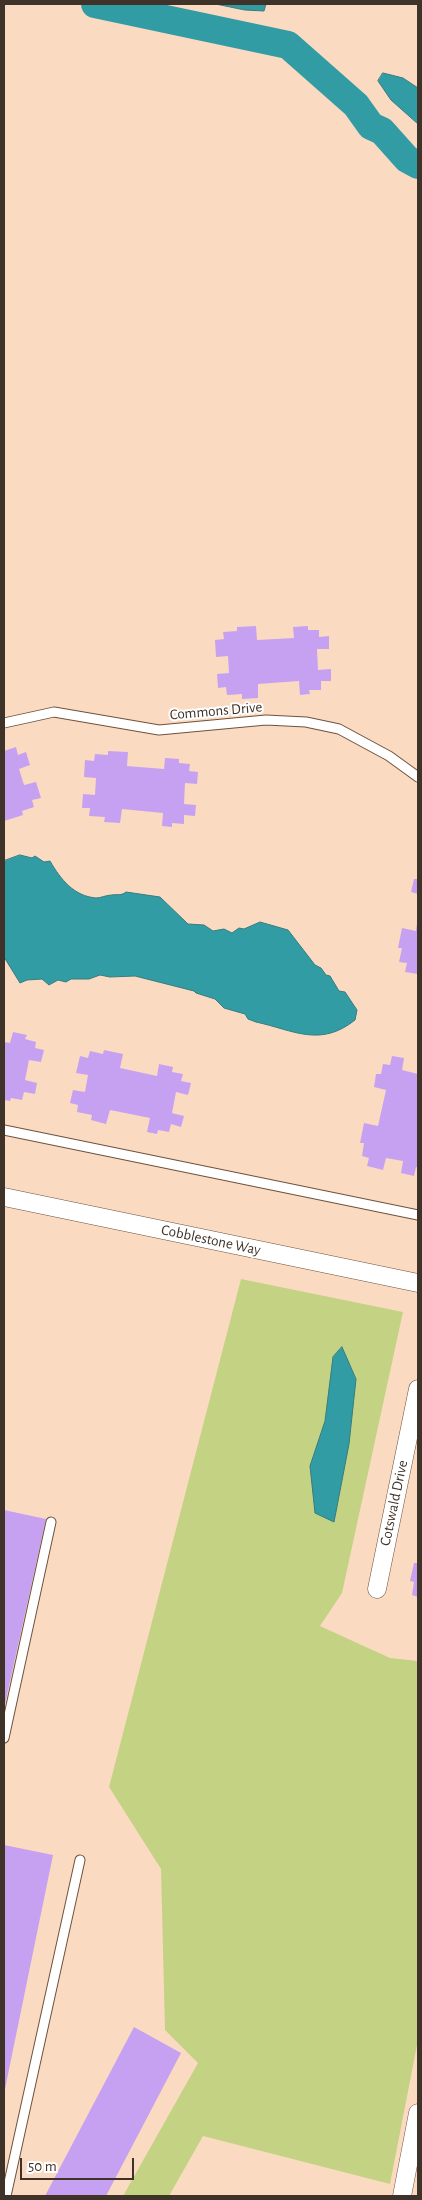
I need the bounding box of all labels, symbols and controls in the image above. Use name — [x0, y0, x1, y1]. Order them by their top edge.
street label: Commons Drive — [169, 698, 263, 724]
street label: Cobblestone Way — [160, 1221, 262, 1259]
street label: Cotswald Drive — [376, 1459, 412, 1547]
scale bar — [22, 2148, 136, 2180]
text: 50 m — [28, 2159, 57, 2174]

